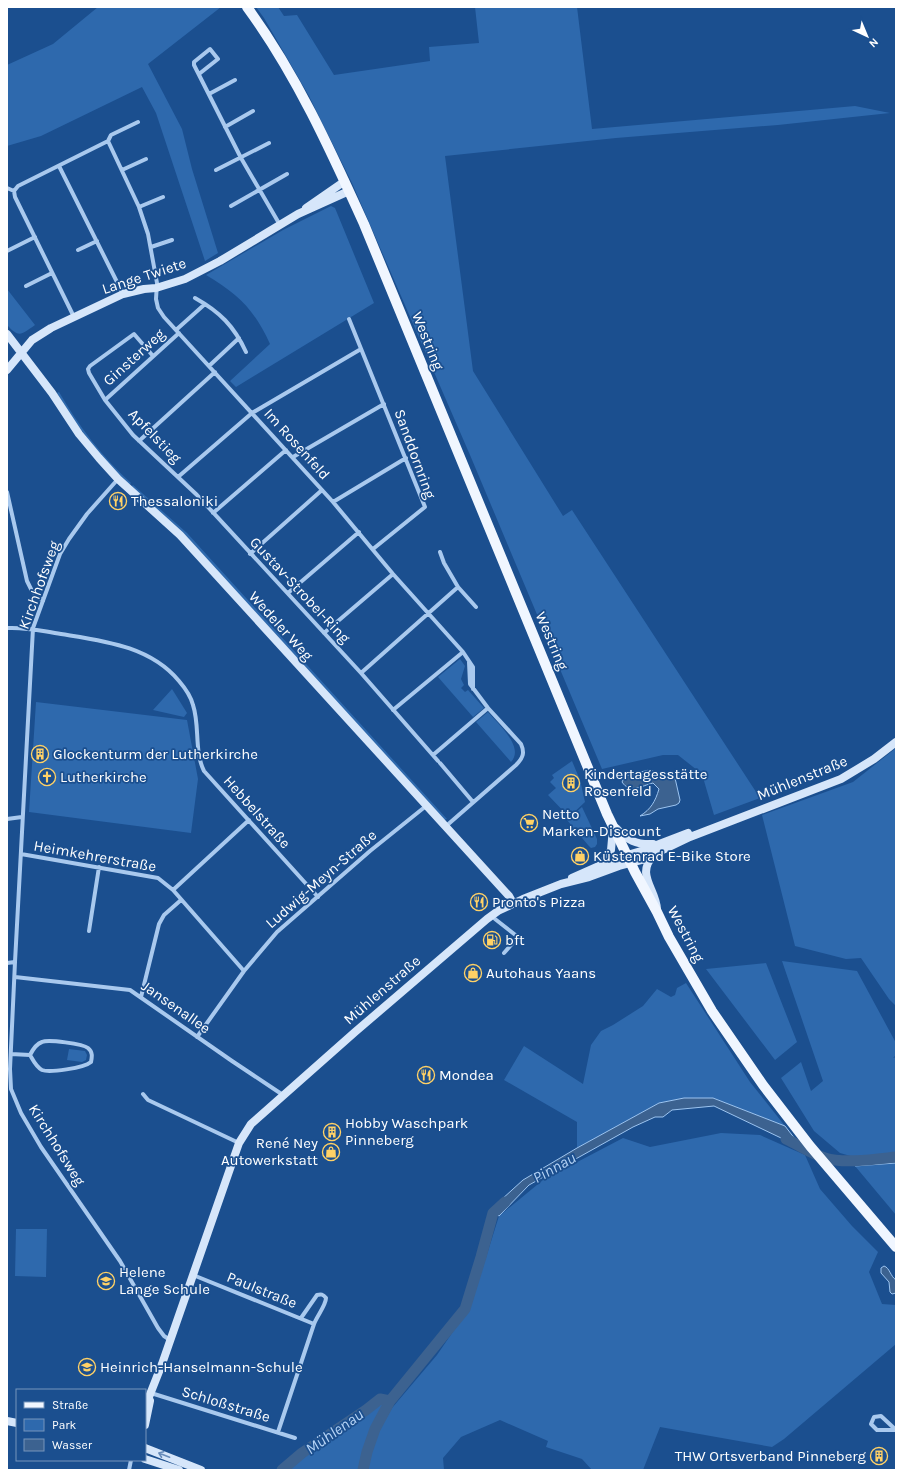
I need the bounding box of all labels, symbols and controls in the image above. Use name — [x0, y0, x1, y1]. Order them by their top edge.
north arrow — [847, 16, 887, 56]
text: N — [866, 35, 881, 50]
street label: Lange Twiete — [100, 254, 188, 298]
street label: Westring — [408, 309, 448, 373]
street label: Ginsterweg — [99, 324, 169, 389]
street label: Apfelstieg — [125, 405, 186, 467]
street label: Im Rosenfeld — [260, 405, 334, 483]
street label: Sanddornring — [390, 407, 440, 502]
restaurant icon: Thessaloniki — [108, 491, 128, 511]
place label: Thessaloniki — [131, 492, 218, 510]
street label: Gustav-Strobel-Ring — [246, 533, 354, 647]
street label: Kirchhofsweg — [15, 538, 63, 632]
street label: Wedeler Weg — [245, 588, 317, 665]
street label: Westring — [532, 609, 573, 673]
building icon: Glockenturm der Lutherkirche — [30, 744, 50, 764]
place label: Glockenturm der Lutherkirche — [53, 745, 258, 763]
street label: Mühlenstraße — [754, 752, 850, 804]
place label: Kindertagesstätte Rosenfeld — [584, 765, 707, 800]
church icon: Lutherkirche — [37, 767, 57, 787]
place label: Lutherkirche — [60, 768, 147, 786]
street label: Hebbelstraße — [220, 772, 294, 852]
building icon: Kindertagesstätte Rosenfeld — [561, 773, 581, 793]
place label: Netto Marken-Discount — [542, 805, 661, 840]
supermarket icon: Netto Marken-Discount — [519, 813, 539, 833]
street label: Ludwig-Meyn-Straße — [262, 826, 380, 932]
street label: Heimkehrerstraße — [32, 836, 158, 876]
shop icon: Küstenrad E-Bike Store — [570, 846, 590, 866]
place label: Küstenrad E-Bike Store — [593, 847, 751, 865]
restaurant icon: Pronto's Pizza — [469, 892, 489, 912]
place label: Pronto's Pizza — [492, 893, 586, 911]
street label: Westring — [664, 903, 709, 966]
fuel station icon: bft — [482, 930, 502, 950]
place label: bft — [505, 931, 525, 949]
street label: Mühlenstraße — [340, 952, 424, 1028]
shop icon: Autohaus Yaans — [463, 963, 483, 983]
place label: Autohaus Yaans — [486, 964, 596, 982]
street label: Jansenallee — [138, 977, 214, 1037]
restaurant icon: Mondea — [416, 1065, 436, 1085]
place label: Mondea — [439, 1066, 494, 1084]
street label: Kirchhofsweg — [25, 1101, 89, 1190]
place label: Hobby Waschpark Pinneberg — [345, 1114, 468, 1149]
building icon: Hobby Waschpark Pinneberg — [322, 1122, 342, 1142]
place label: René Ney Autowerkstatt — [221, 1134, 318, 1169]
shop icon: René Ney Autowerkstatt — [321, 1142, 341, 1162]
water label: Pinnau — [529, 1148, 579, 1187]
place label: Helene Lange Schule — [119, 1263, 210, 1298]
street label: Paulstraße — [224, 1268, 300, 1312]
school or university icon: Helene Lange Schule — [96, 1271, 116, 1291]
school or university icon: Heinrich-Hanselmann-Schule — [77, 1357, 97, 1377]
place label: Heinrich-Hanselmann-Schule — [100, 1358, 303, 1376]
street label: Schloßstraße — [180, 1382, 272, 1426]
legend — [16, 1389, 146, 1461]
text: Straße — [52, 1398, 88, 1412]
water label: Mühlenau — [302, 1405, 367, 1458]
text: Park — [52, 1418, 77, 1432]
text: Wasser — [52, 1438, 93, 1452]
building icon: THW Ortsverband Pinneberg — [869, 1446, 889, 1466]
place label: THW Ortsverband Pinneberg — [675, 1447, 867, 1465]
one-way arrow — [158, 1450, 170, 1458]

